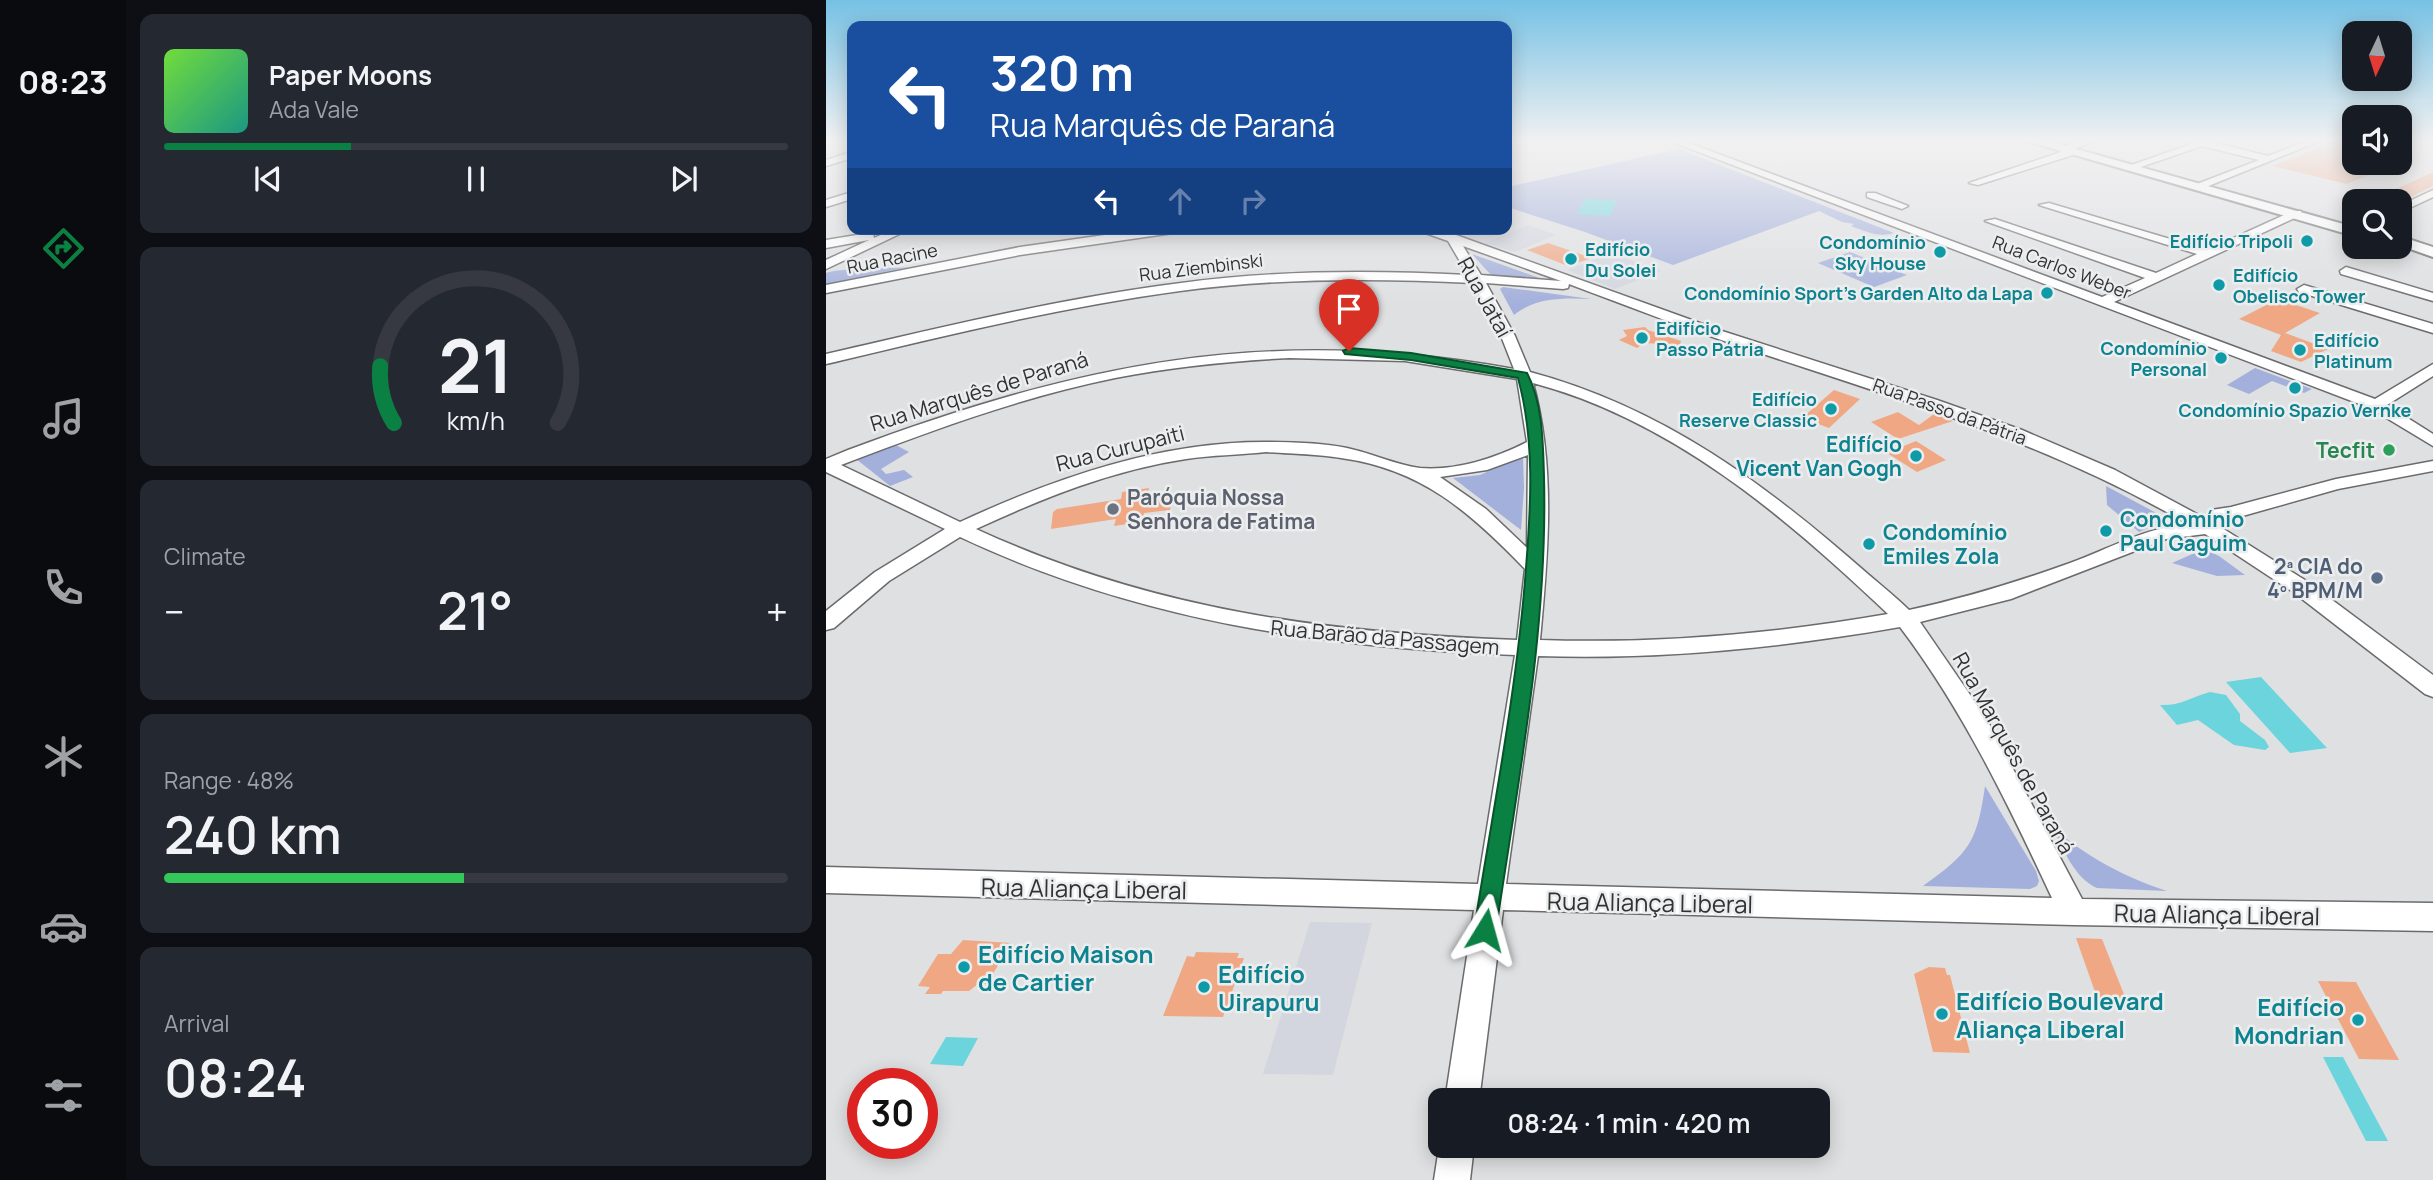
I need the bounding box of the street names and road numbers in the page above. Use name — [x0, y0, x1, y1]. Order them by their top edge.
street label: Rua Carlos Weber — [1989, 229, 2135, 305]
street label: Rua Racine — [845, 237, 939, 279]
street label: Rua Ziembinski — [1138, 248, 1264, 286]
street label: Rua Jataí — [1451, 252, 1519, 342]
street label: Rua Marquês de Paraná — [867, 344, 1091, 438]
street label: Rua Passo da Pátria — [1870, 372, 2030, 450]
street label: Rua Curupaiti — [1053, 419, 1187, 477]
street label: Rua Barão da Passagem — [1269, 613, 1501, 661]
street label: Rua Marquês de Paraná — [1947, 647, 2081, 859]
street label: Rua Aliança Liberal — [981, 870, 1187, 906]
street label: Rua Aliança Liberal — [1547, 884, 1753, 920]
street label: Rua Aliança Liberal — [2114, 896, 2320, 932]

